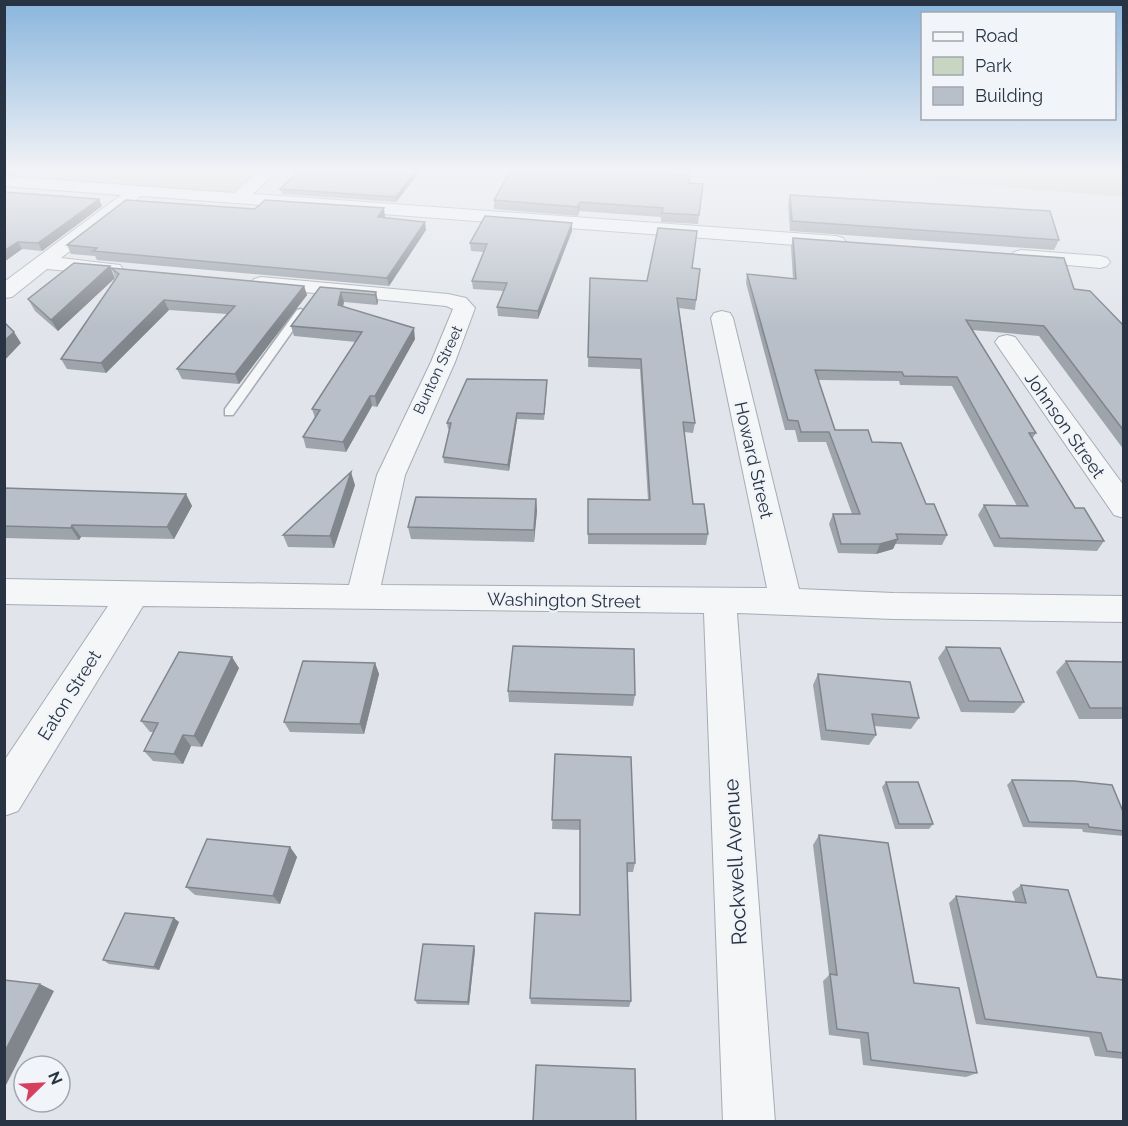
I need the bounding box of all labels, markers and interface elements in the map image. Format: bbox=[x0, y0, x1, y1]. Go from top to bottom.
legend bbox=[921, 12, 1116, 120]
text: Road bbox=[975, 25, 1018, 46]
text: Park bbox=[975, 55, 1012, 76]
text: Building bbox=[975, 85, 1043, 106]
street label: Bunton Street bbox=[410, 323, 466, 417]
street label: Johnson Street bbox=[1021, 368, 1109, 482]
street label: Howard Street bbox=[730, 399, 778, 521]
street label: Washington Street bbox=[487, 588, 641, 612]
street label: Eaton Street bbox=[33, 646, 105, 744]
street label: Rockwell Avenue bbox=[718, 778, 752, 946]
north arrow bbox=[12, 1054, 72, 1114]
text: N bbox=[44, 1069, 66, 1088]

